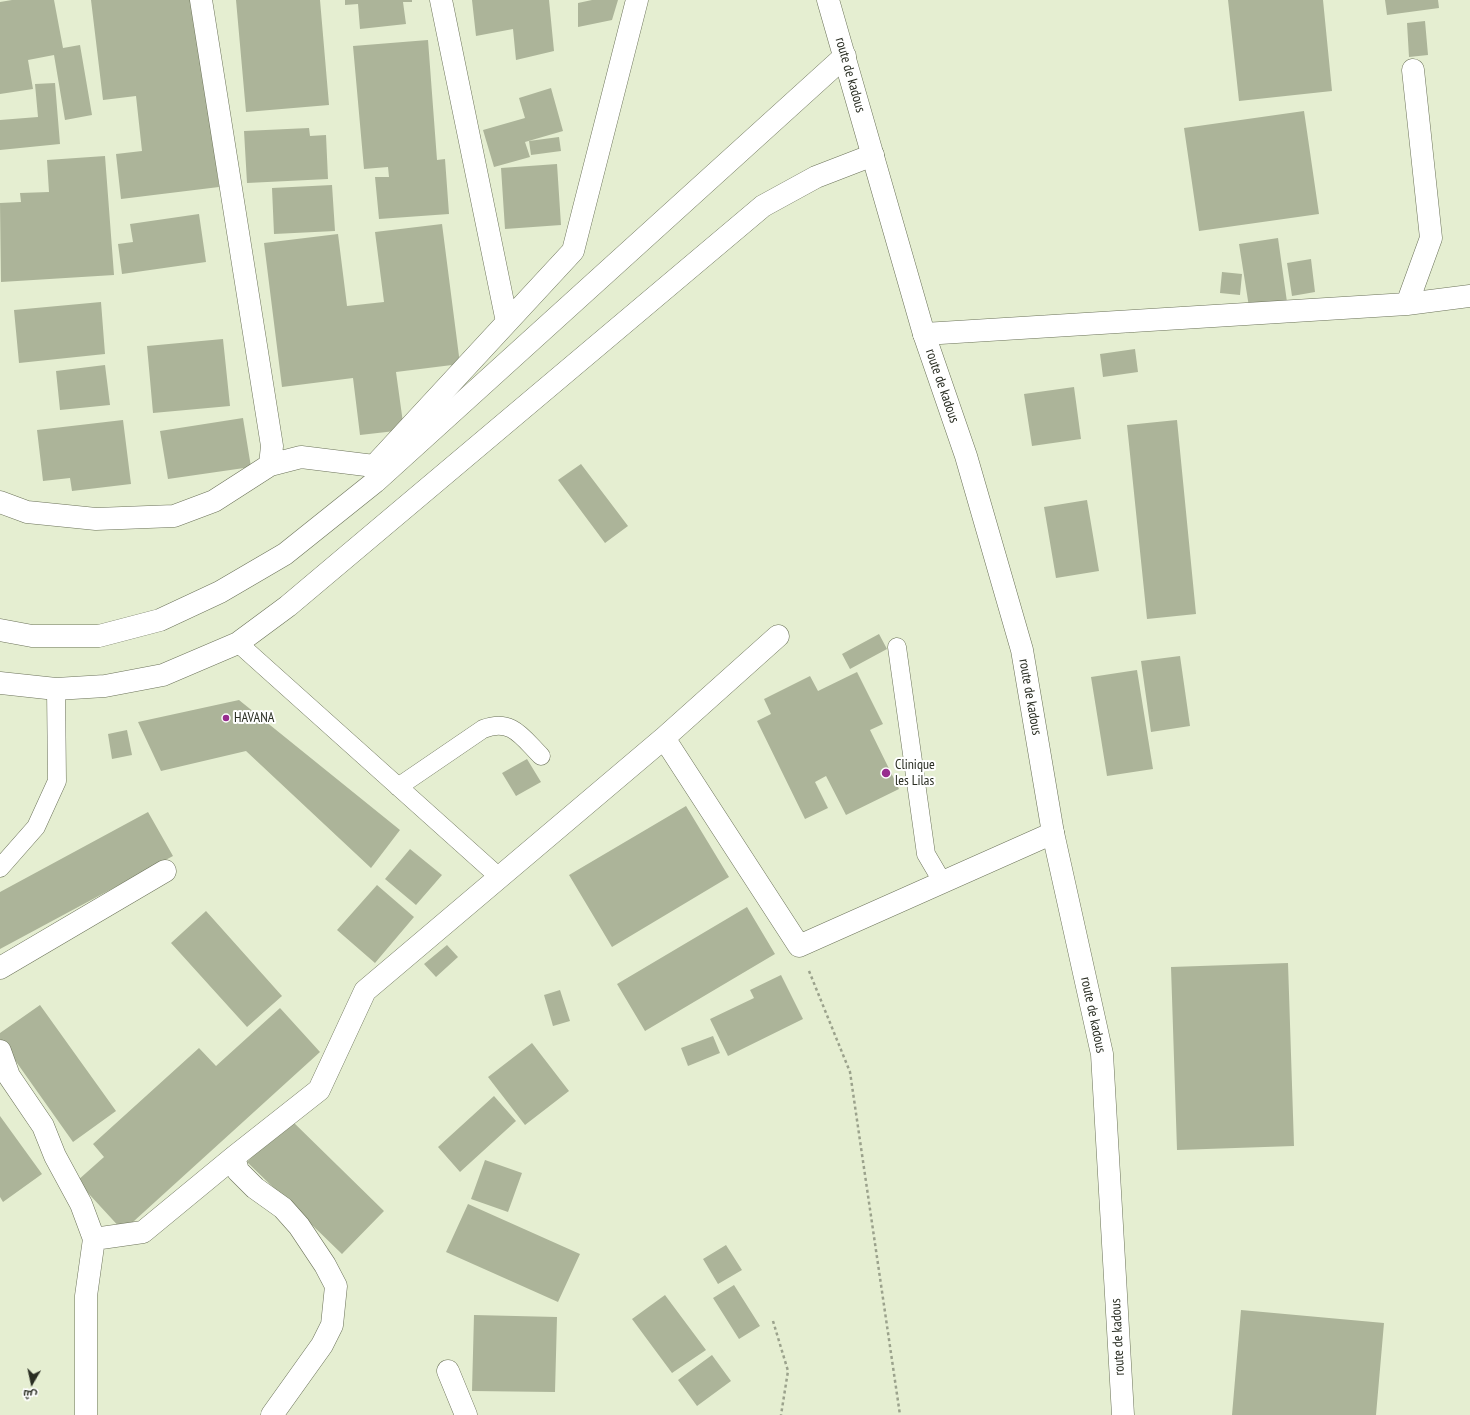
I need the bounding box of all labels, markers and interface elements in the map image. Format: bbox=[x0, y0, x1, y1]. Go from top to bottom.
street label: route de kadous bbox=[831, 36, 869, 114]
street label: route de kadous bbox=[921, 347, 963, 425]
street label: route de kadous bbox=[1015, 658, 1045, 736]
place label: HAVANA bbox=[234, 710, 274, 726]
marker: HAVANA bbox=[221, 713, 231, 723]
place label: Clinique les Lilas bbox=[895, 757, 935, 790]
marker: Clinique les Lilas bbox=[880, 767, 892, 779]
street label: route de kadous bbox=[1077, 975, 1109, 1055]
street label: route de kadous bbox=[1108, 1298, 1128, 1376]
north arrow bbox=[12, 1363, 52, 1403]
text: ش bbox=[22, 1387, 38, 1403]

